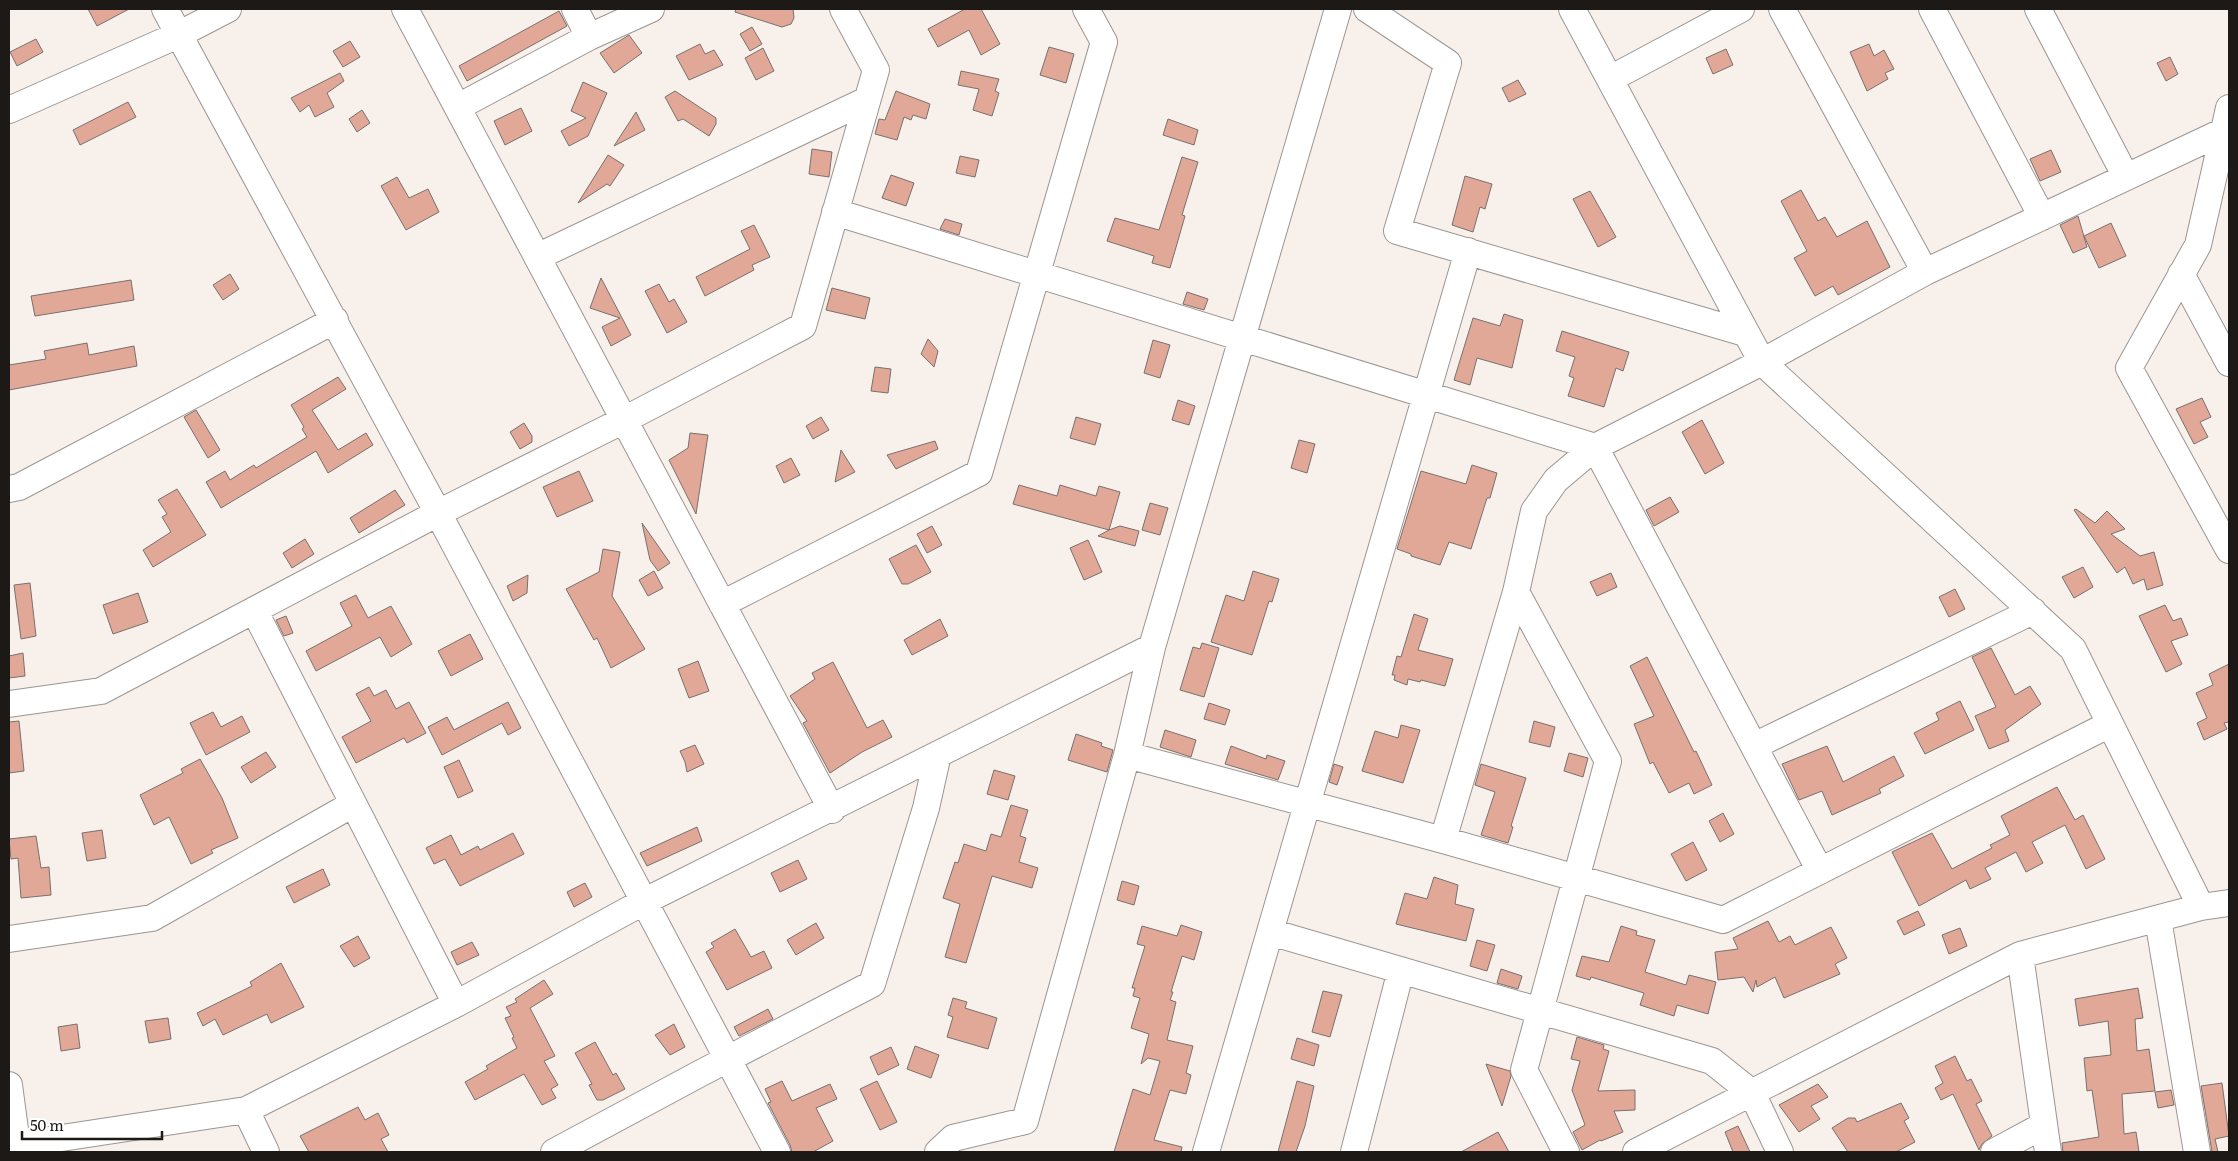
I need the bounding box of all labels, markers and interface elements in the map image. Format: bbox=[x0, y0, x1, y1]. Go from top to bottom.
scale bar bbox=[22, 1108, 162, 1140]
text: 50 m bbox=[30, 1113, 64, 1136]

